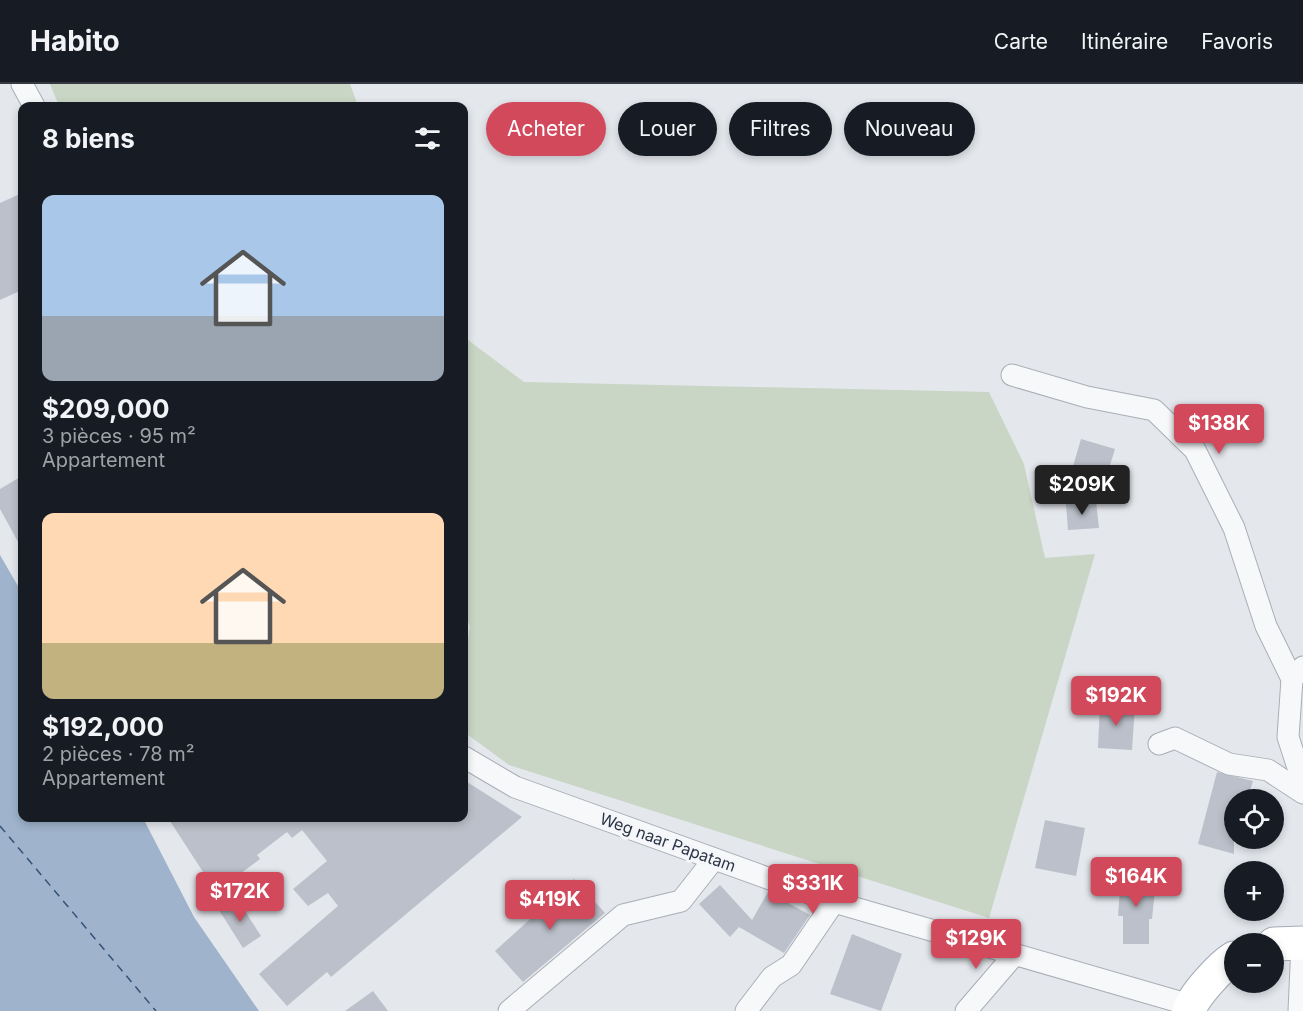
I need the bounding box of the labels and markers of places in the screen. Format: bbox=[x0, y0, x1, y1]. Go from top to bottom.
pin: $138K bbox=[1177, 404, 1261, 455]
pin: $209K bbox=[1040, 465, 1124, 516]
pin: $192K bbox=[1074, 676, 1158, 727]
pin: $164K bbox=[1094, 857, 1178, 908]
pin: $331K bbox=[771, 864, 855, 915]
pin: $172K bbox=[198, 872, 282, 923]
pin: $419K bbox=[508, 880, 592, 931]
pin: $129K bbox=[934, 919, 1018, 970]

